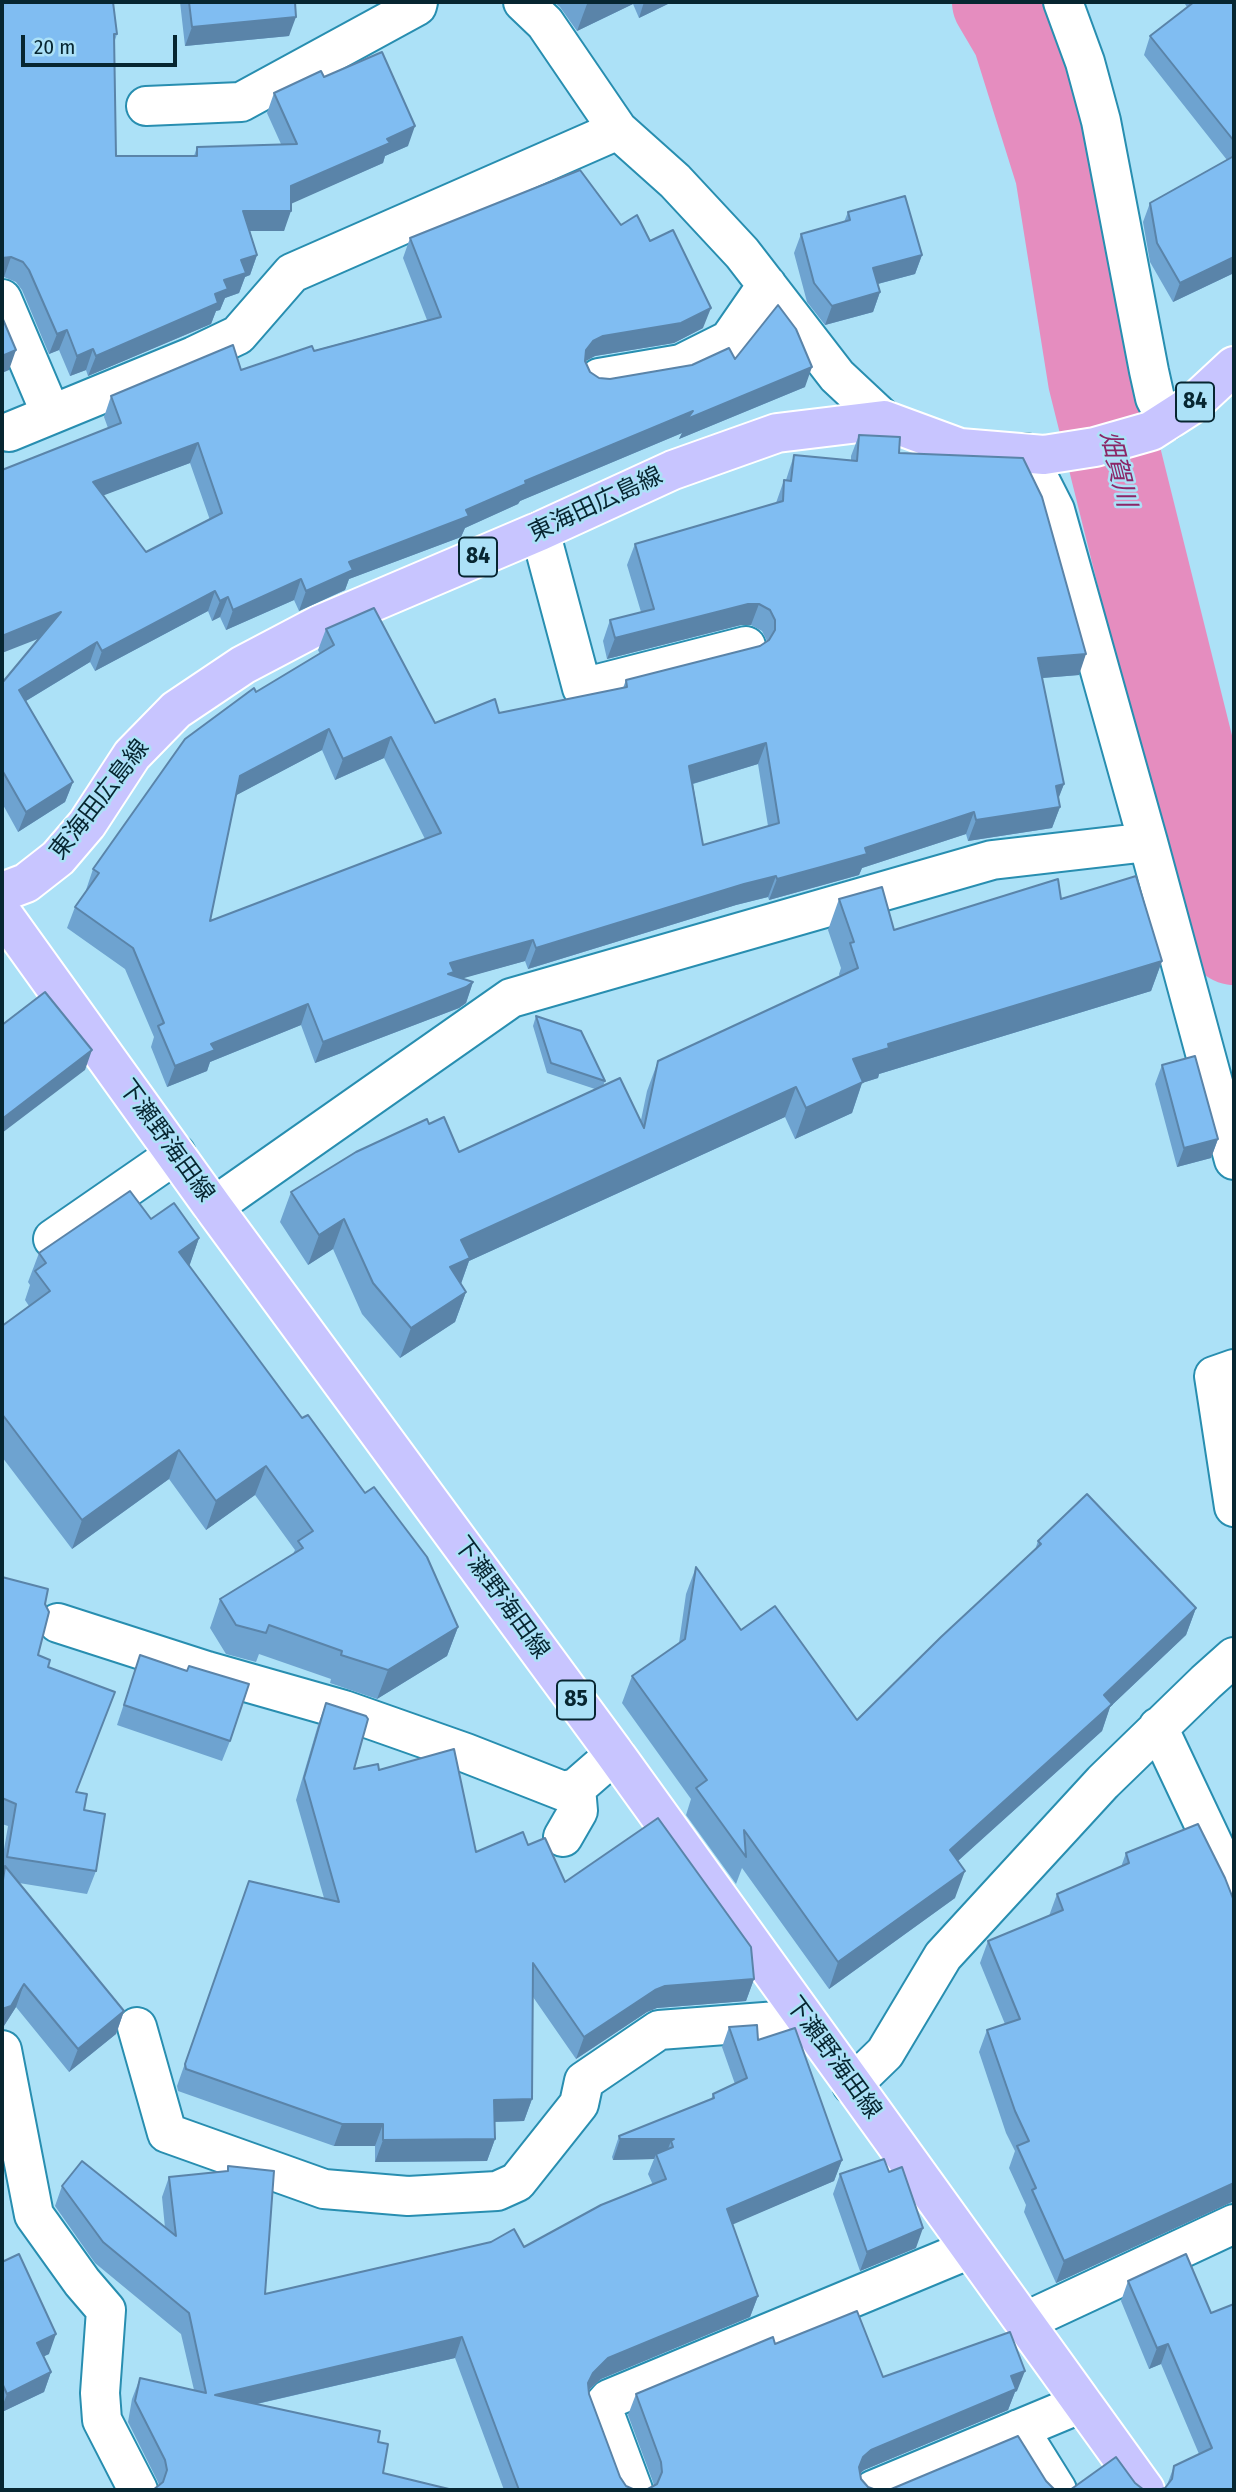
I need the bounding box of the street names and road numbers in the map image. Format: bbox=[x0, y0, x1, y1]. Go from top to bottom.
road number: 84 bbox=[1176, 382, 1214, 422]
street label: 東海田広島線 bbox=[525, 462, 667, 548]
road number: 84 bbox=[459, 538, 497, 576]
street label: 東海田広島線 bbox=[44, 734, 156, 866]
street label: 下瀬野海田線 bbox=[112, 1074, 220, 1208]
street label: 下瀬野海田線 bbox=[447, 1531, 555, 1665]
road number: 85 bbox=[557, 1680, 595, 1720]
street label: 下瀬野海田線 bbox=[779, 1991, 887, 2125]

